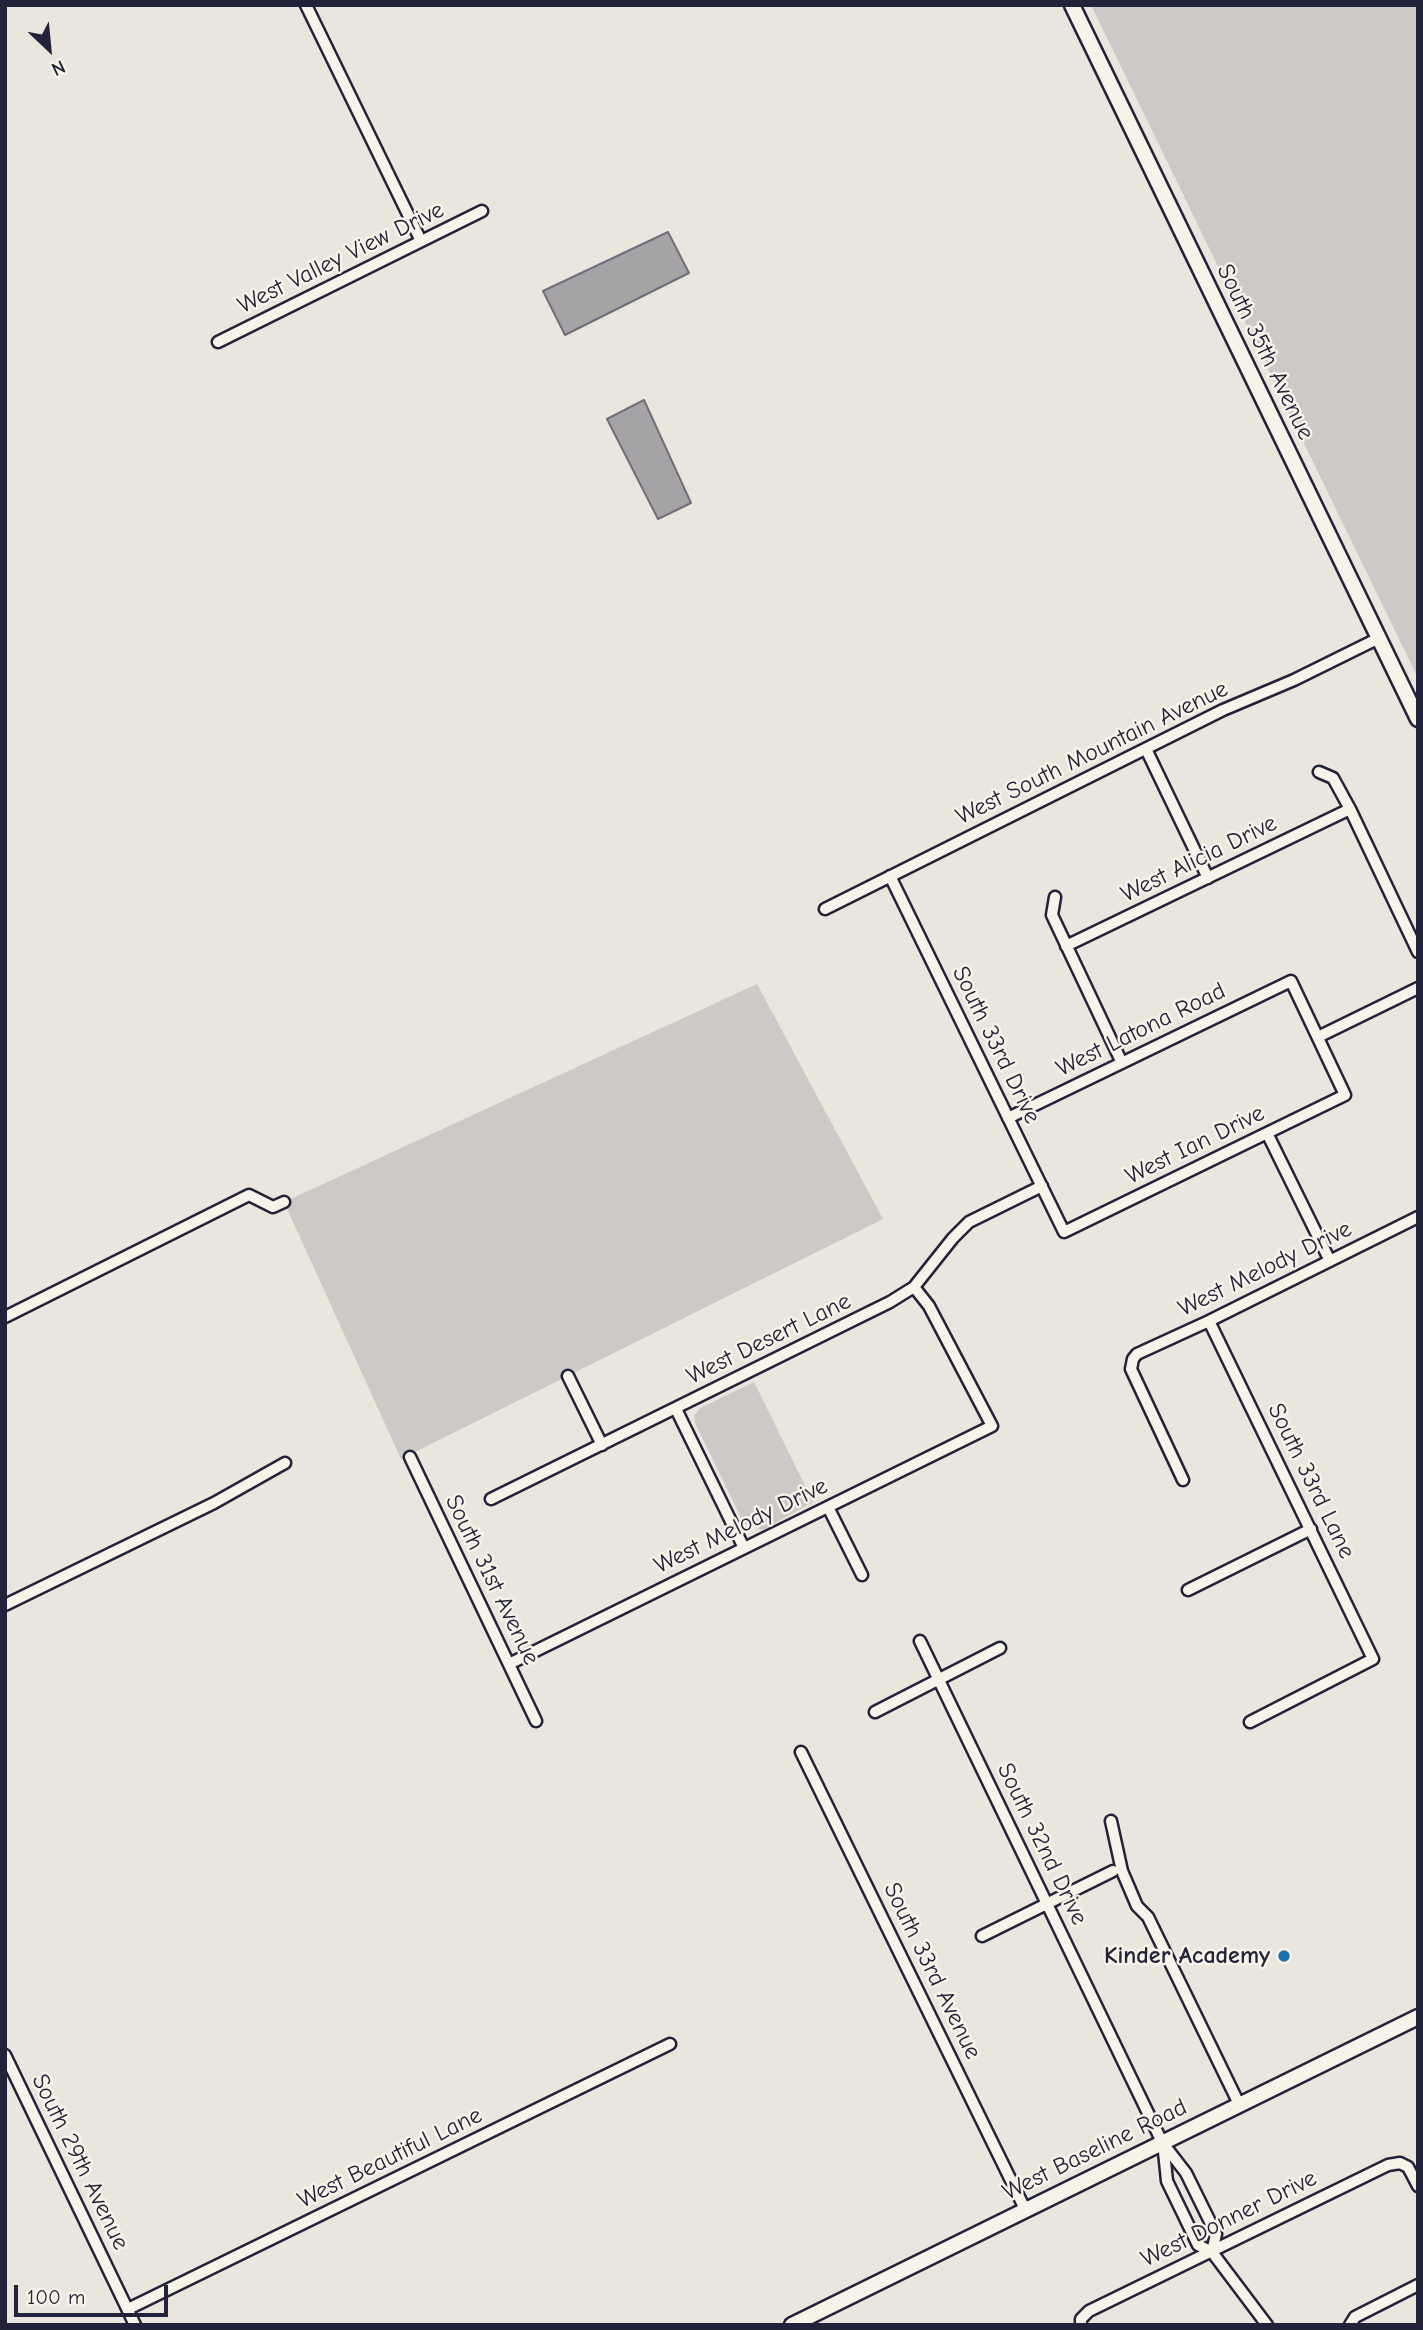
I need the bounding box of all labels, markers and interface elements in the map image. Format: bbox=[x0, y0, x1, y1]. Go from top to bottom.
north arrow bbox=[14, 14, 84, 84]
text: N bbox=[48, 55, 69, 80]
street label: West Valley View Drive bbox=[233, 196, 449, 320]
street label: South 35th Avenue bbox=[1210, 259, 1320, 445]
street label: West South Mountain Avenue bbox=[951, 675, 1233, 831]
street label: West Alicia Drive bbox=[1116, 809, 1282, 909]
street label: South 33rd Drive bbox=[945, 962, 1047, 1128]
street label: West Latona Road bbox=[1052, 977, 1230, 1083]
street label: West Ian Drive bbox=[1121, 1099, 1269, 1191]
street label: West Melody Drive bbox=[1174, 1215, 1356, 1323]
street label: West Desert Lane bbox=[682, 1287, 856, 1391]
street label: South 33rd Lane bbox=[1261, 1399, 1361, 1563]
street label: West Melody Drive bbox=[650, 1472, 832, 1580]
street label: South 31st Avenue bbox=[438, 1490, 546, 1670]
street label: South 32nd Drive bbox=[990, 1758, 1094, 1930]
street label: South 33rd Avenue bbox=[877, 1878, 987, 2064]
place label: Kinder Academy bbox=[1104, 1942, 1270, 1970]
marker: Kinder Academy bbox=[1276, 1948, 1292, 1964]
street label: South 29th Avenue bbox=[25, 2069, 135, 2255]
street label: West Baseline Road bbox=[998, 2093, 1192, 2207]
street label: West Beautiful Lane bbox=[293, 2101, 487, 2215]
street label: West Donner Drive bbox=[1137, 2164, 1321, 2274]
scale bar bbox=[18, 2270, 172, 2314]
text: 100 m bbox=[27, 2285, 85, 2309]

